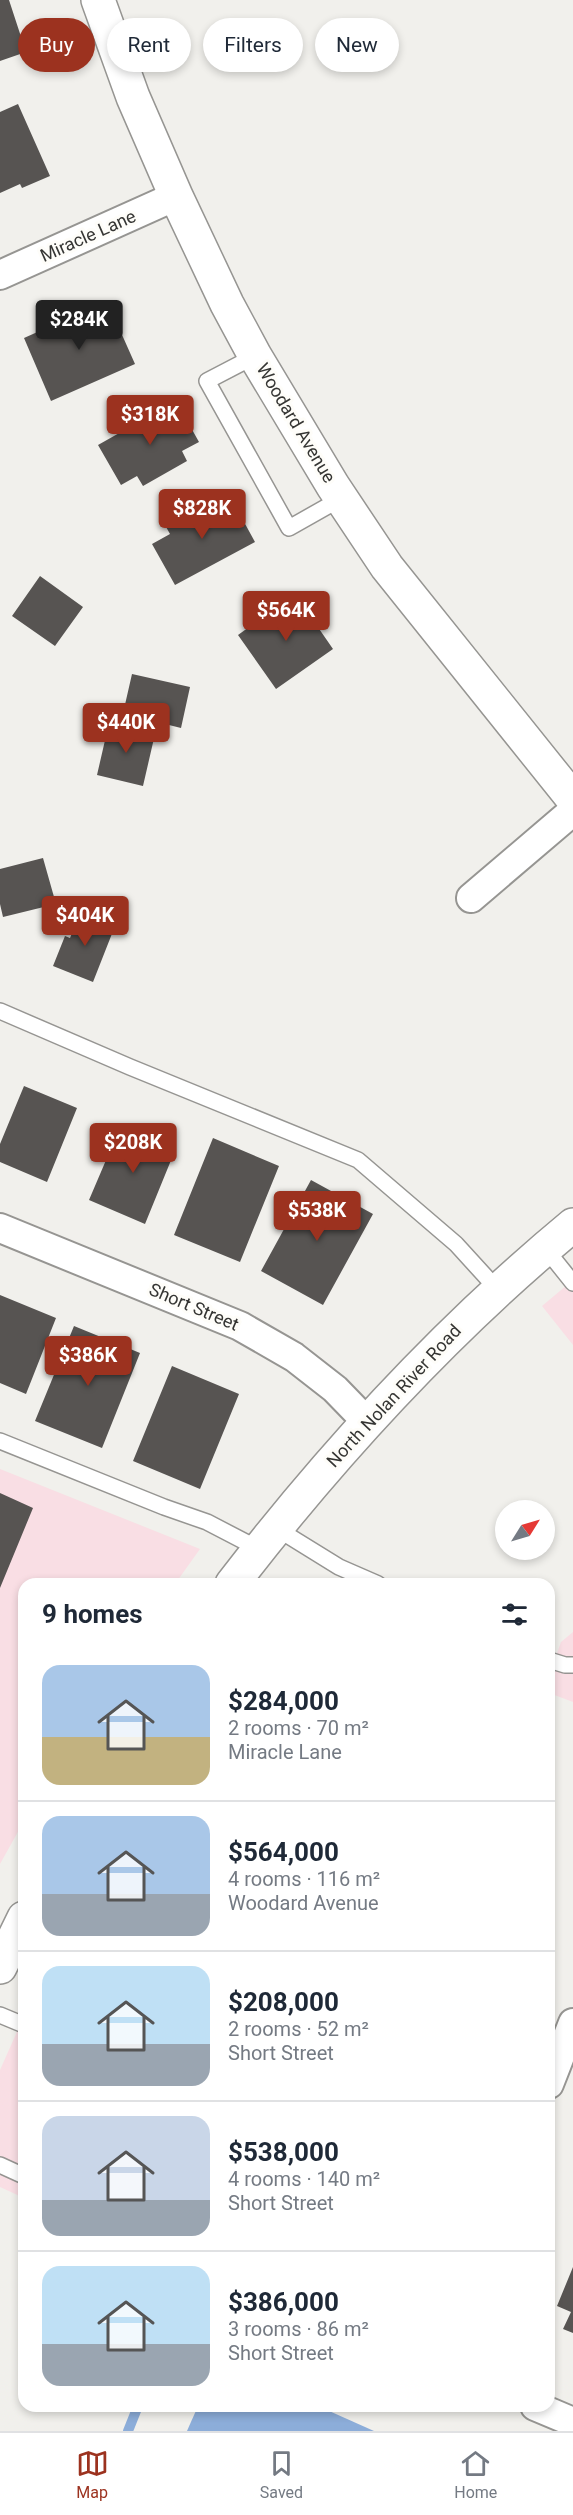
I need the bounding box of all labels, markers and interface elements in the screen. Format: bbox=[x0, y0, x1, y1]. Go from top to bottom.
chip: Buy bbox=[18, 18, 95, 72]
chip: Rent bbox=[107, 18, 191, 72]
chip: Filters bbox=[203, 18, 303, 72]
chip: New bbox=[315, 18, 399, 72]
street label: Miracle Lane bbox=[37, 205, 139, 266]
pin: $284K bbox=[37, 300, 121, 351]
text: $284K bbox=[50, 307, 108, 331]
street label: Woodard Avenue bbox=[253, 359, 340, 486]
pin: $318K bbox=[108, 395, 192, 446]
text: $318K bbox=[121, 402, 179, 426]
pin: $828K bbox=[160, 489, 244, 540]
text: $828K bbox=[173, 496, 231, 520]
pin: $564K bbox=[244, 591, 328, 642]
text: $564K bbox=[257, 598, 315, 622]
pin: $440K bbox=[84, 703, 168, 754]
text: $440K bbox=[97, 710, 155, 734]
pin: $404K bbox=[43, 896, 127, 947]
text: $404K bbox=[56, 903, 114, 927]
pin: $208K bbox=[91, 1123, 175, 1174]
text: $208K bbox=[104, 1130, 162, 1154]
pin: $538K bbox=[275, 1191, 359, 1242]
text: $538K bbox=[288, 1198, 346, 1222]
street label: Short Street bbox=[146, 1278, 242, 1335]
street label: North Nolan River Road bbox=[322, 1320, 465, 1471]
pin: $386K bbox=[46, 1336, 130, 1387]
text: $386K bbox=[59, 1343, 117, 1367]
north arrow bbox=[495, 1500, 555, 1560]
map controls bbox=[495, 1500, 555, 1560]
icon: filters bbox=[498, 1598, 531, 1631]
text: 9 homes bbox=[42, 1599, 143, 1629]
text: $284,000 bbox=[228, 1686, 339, 1716]
icon: home bbox=[90, 1689, 162, 1761]
text: 2 rooms · 70 m² bbox=[228, 1716, 369, 1740]
text: Miracle Lane bbox=[228, 1740, 342, 1764]
text: $564,000 bbox=[228, 1837, 339, 1867]
icon: home bbox=[90, 1840, 162, 1912]
text: 4 rooms · 116 m² bbox=[228, 1867, 380, 1891]
text: Woodard Avenue bbox=[228, 1891, 379, 1915]
text: $208,000 bbox=[228, 1987, 339, 2017]
icon: home bbox=[90, 1990, 162, 2062]
text: 2 rooms · 52 m² bbox=[228, 2017, 369, 2041]
text: Short Street bbox=[228, 2041, 334, 2065]
text: $538,000 bbox=[228, 2137, 339, 2167]
icon: home bbox=[90, 2140, 162, 2212]
text: 4 rooms · 140 m² bbox=[228, 2167, 380, 2191]
text: Short Street bbox=[228, 2191, 334, 2215]
text: $386,000 bbox=[228, 2287, 339, 2317]
icon: home bbox=[90, 2290, 162, 2362]
text: 3 rooms · 86 m² bbox=[228, 2317, 369, 2341]
text: Short Street bbox=[228, 2341, 334, 2365]
tab: Map bbox=[76, 2447, 109, 2502]
tab: Saved bbox=[260, 2447, 303, 2502]
tab: Home bbox=[454, 2447, 497, 2502]

